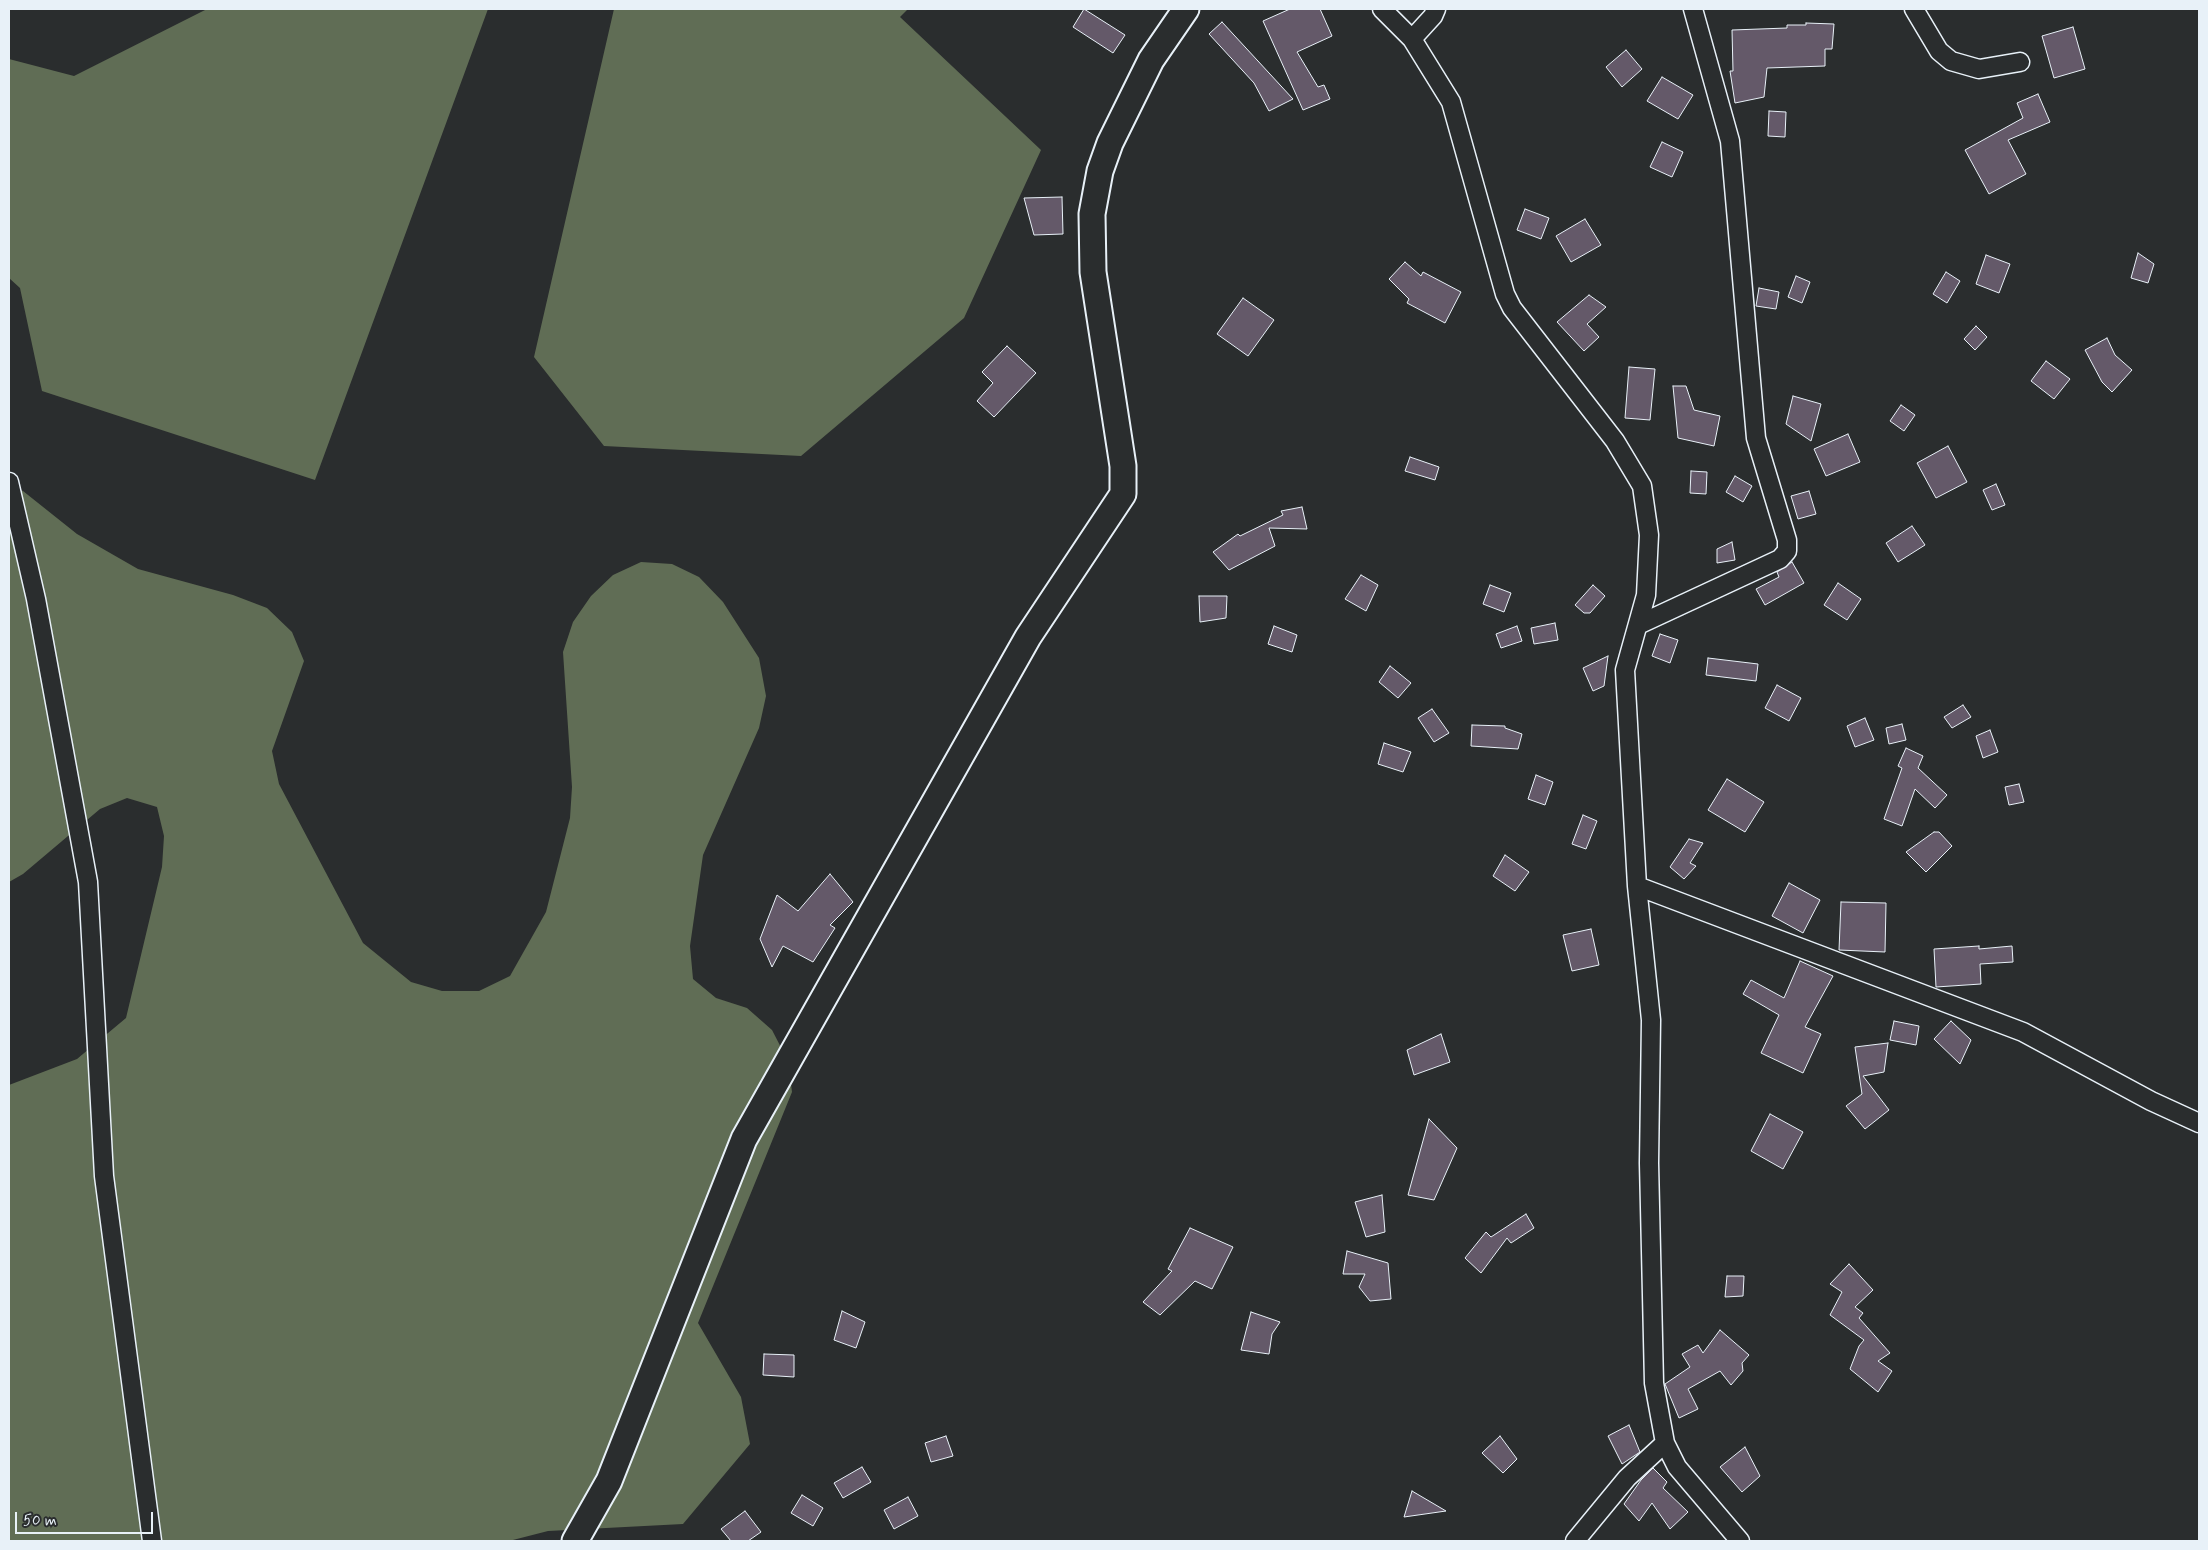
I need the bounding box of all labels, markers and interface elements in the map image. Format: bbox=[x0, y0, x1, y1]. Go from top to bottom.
scale bar bbox=[18, 1502, 155, 1534]
text: 50 m bbox=[23, 1511, 57, 1531]

